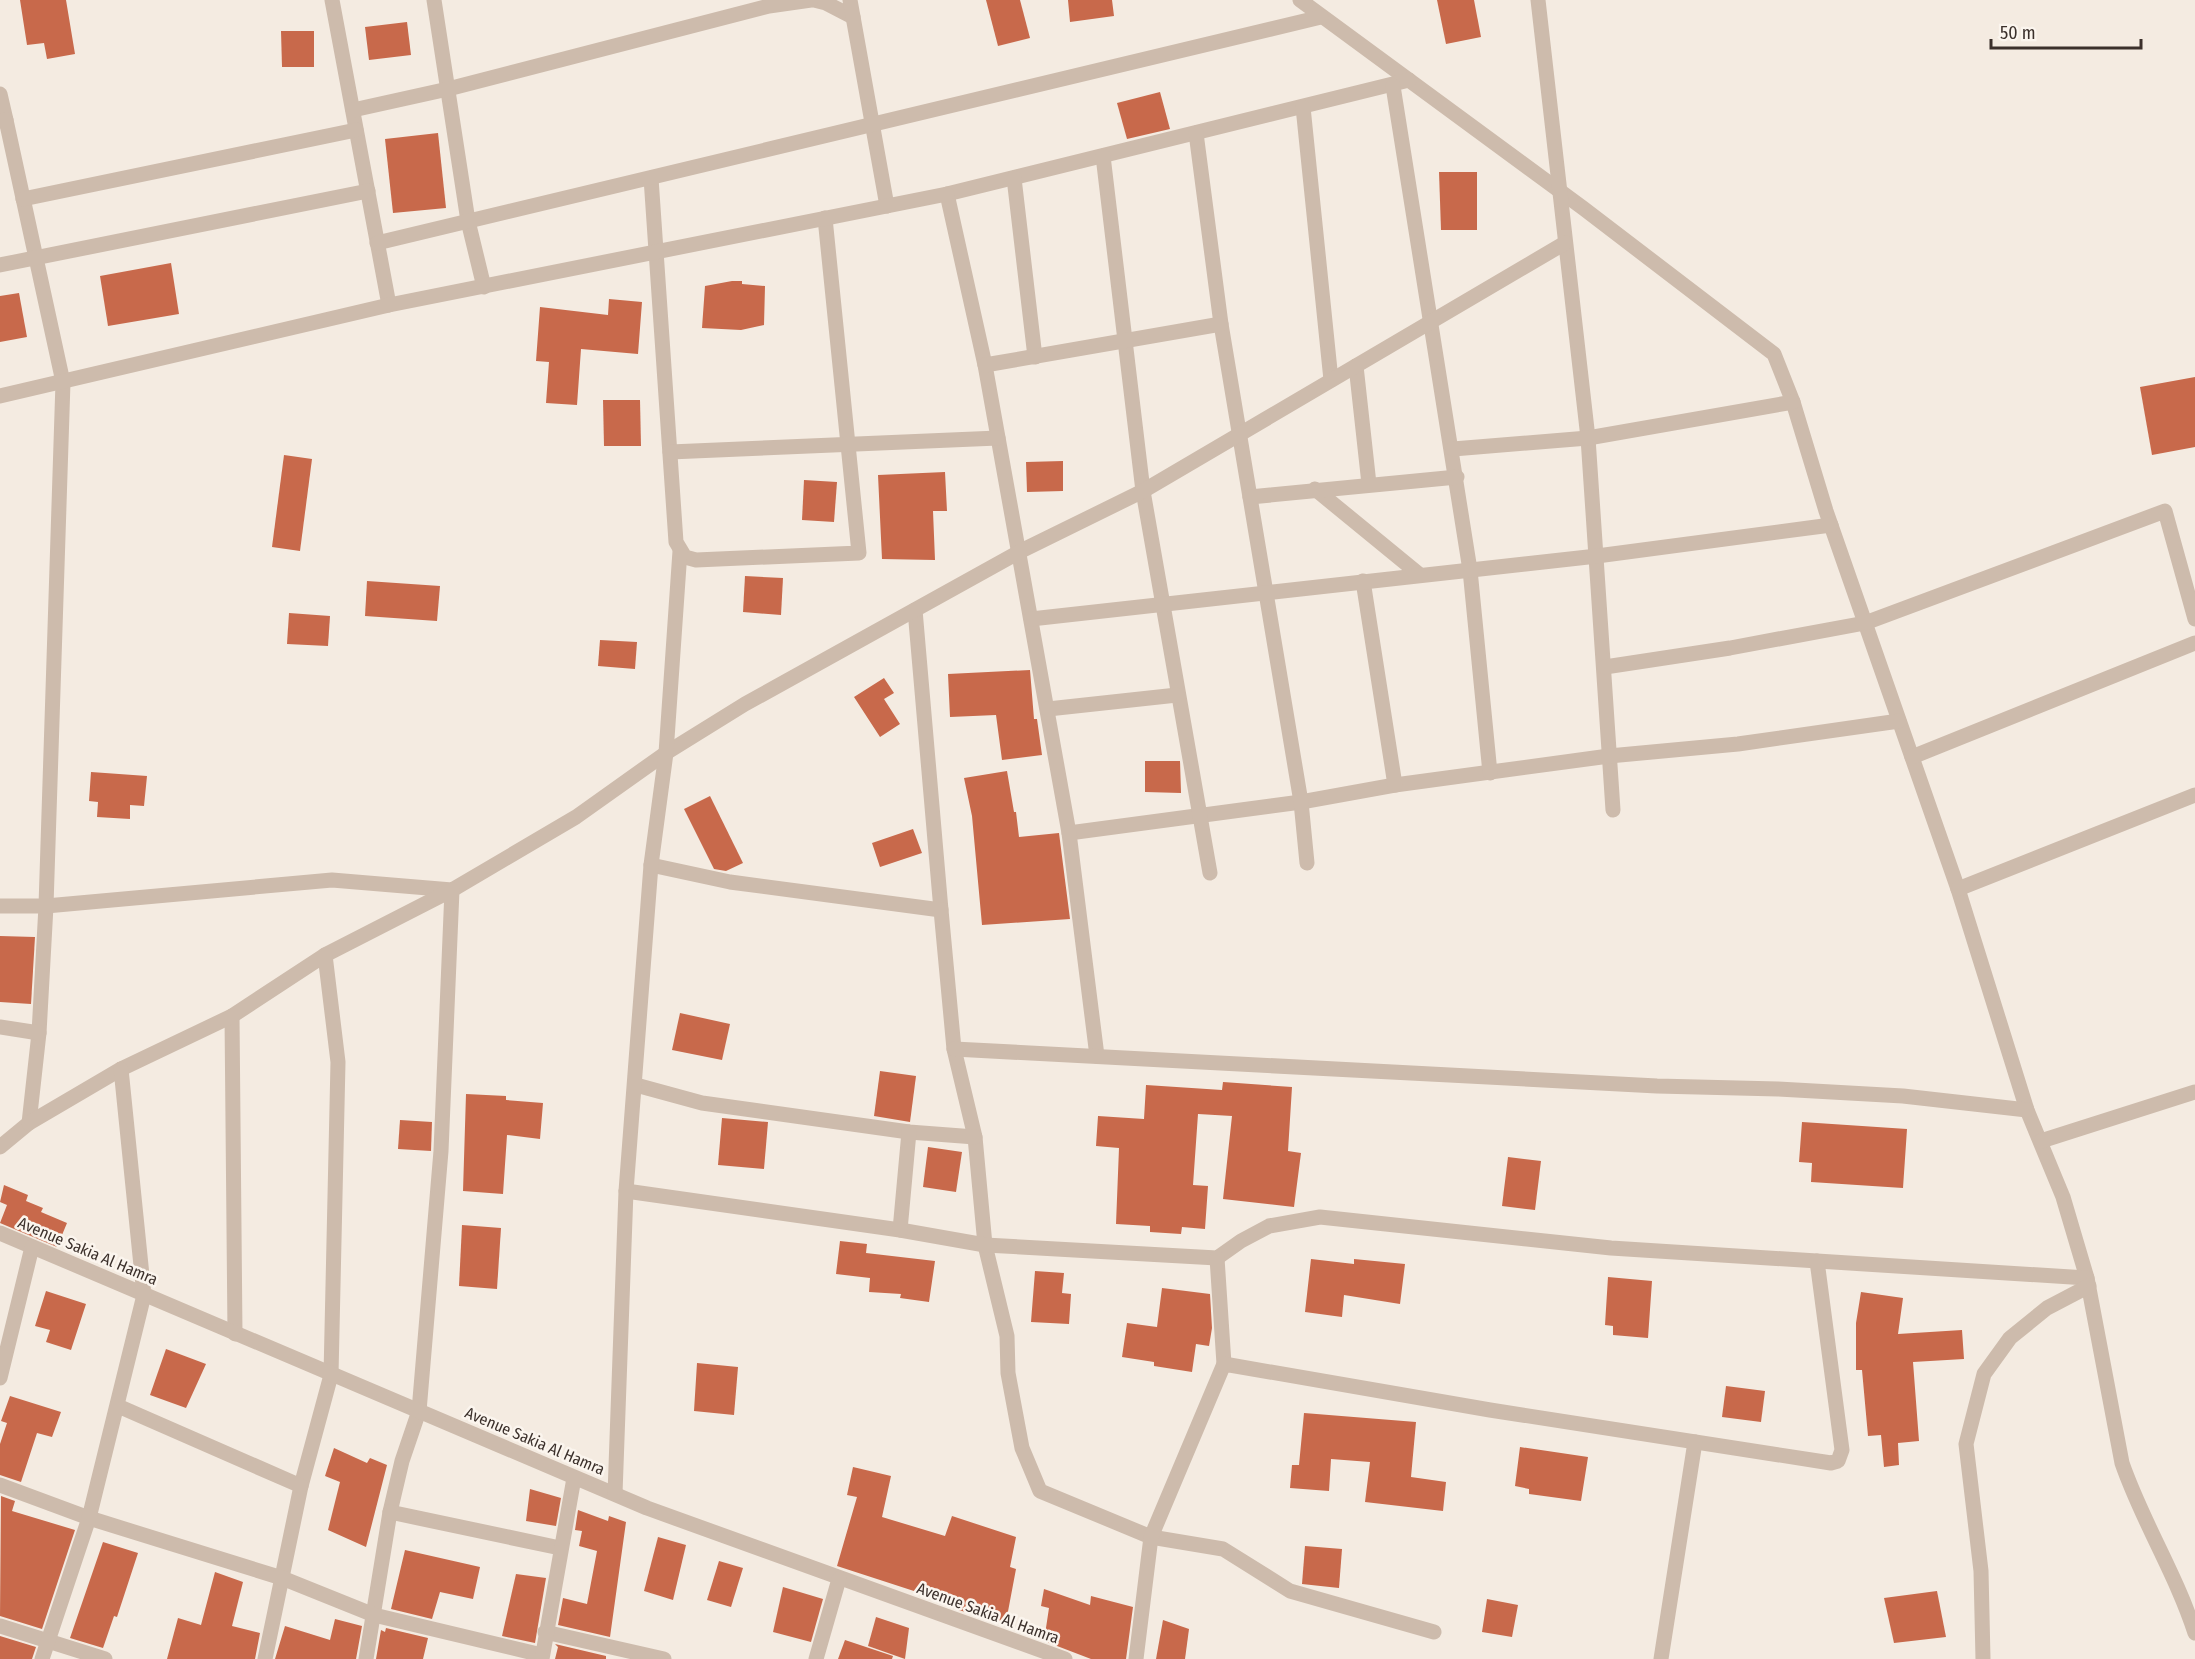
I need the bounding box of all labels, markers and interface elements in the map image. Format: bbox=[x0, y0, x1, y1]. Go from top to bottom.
scale bar bbox=[1991, 12, 2141, 50]
text: 50 m bbox=[2000, 22, 2036, 44]
street label: Avenue Sakia Al Hamra bbox=[15, 1213, 161, 1289]
street label: Avenue Sakia Al Hamra bbox=[462, 1403, 608, 1479]
street label: Avenue Sakia Al Hamra bbox=[914, 1578, 1062, 1648]

